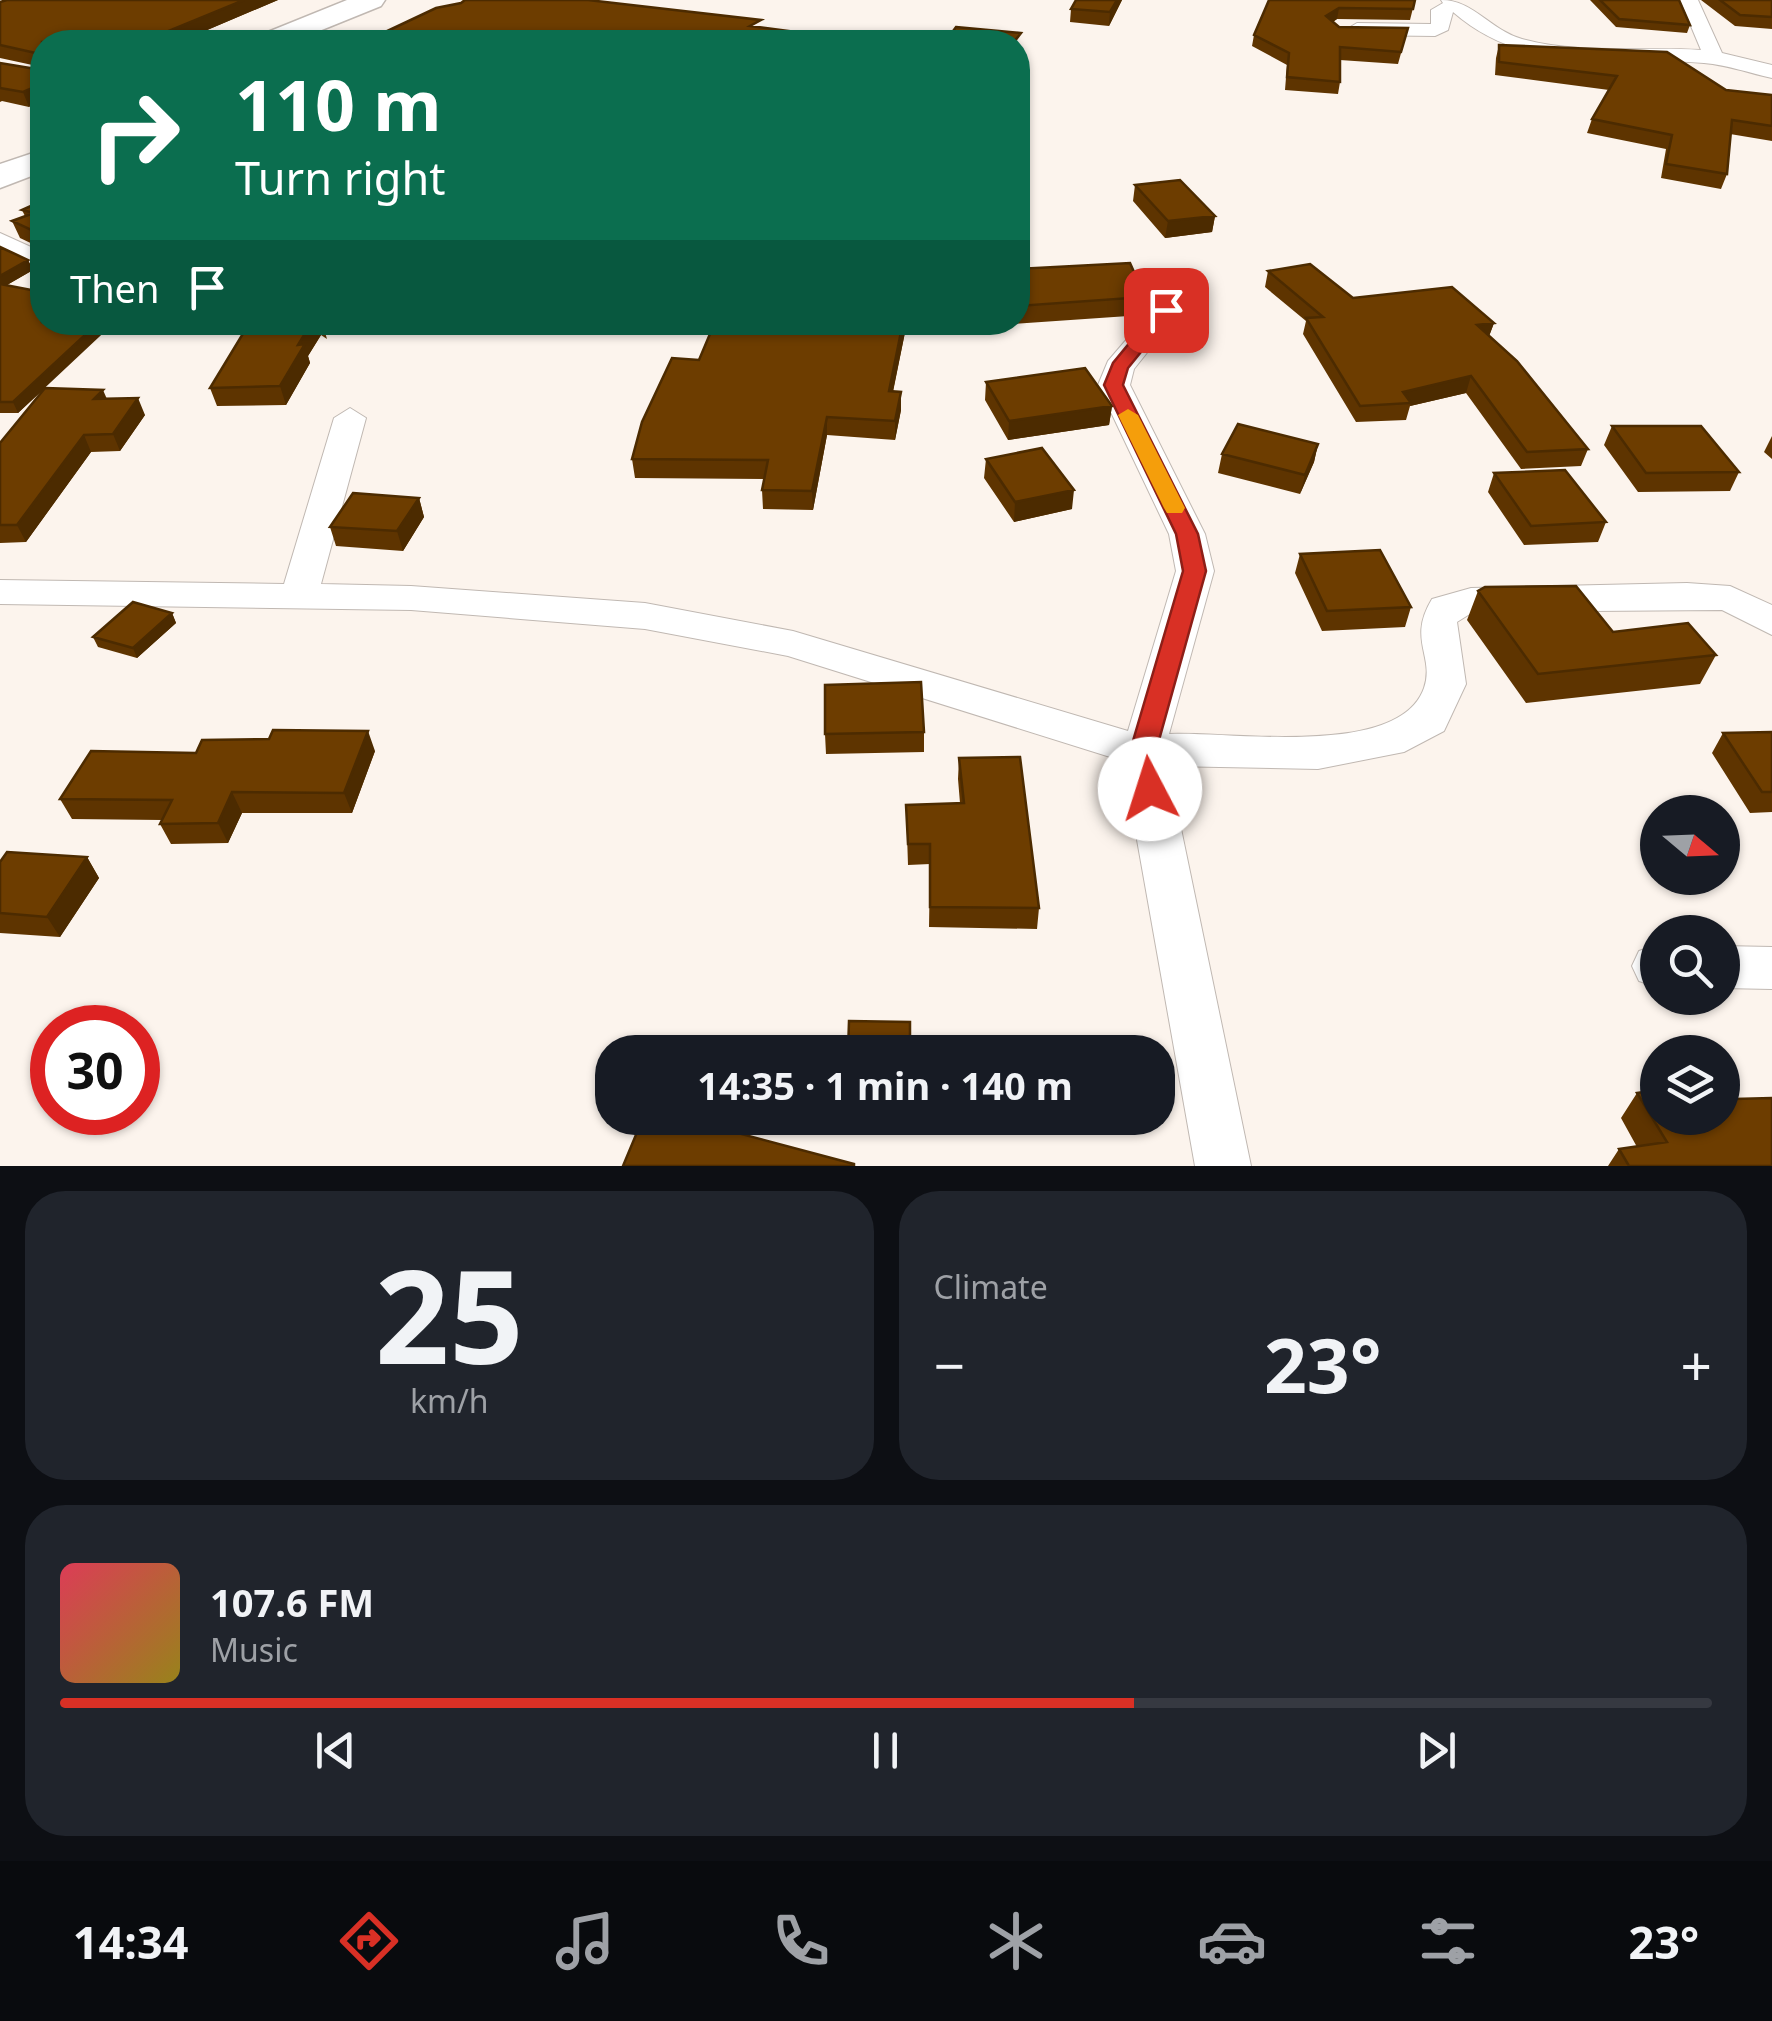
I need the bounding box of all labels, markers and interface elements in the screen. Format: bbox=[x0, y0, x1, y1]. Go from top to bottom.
text: 110 m bbox=[235, 56, 442, 152]
icon: right bbox=[70, 70, 200, 200]
text: Turn right bbox=[235, 147, 446, 208]
icon: arrive bbox=[180, 260, 235, 315]
text: Then bbox=[70, 262, 160, 314]
pin bbox=[1124, 268, 1209, 353]
icon: arrive bbox=[1139, 283, 1194, 338]
position arrow bbox=[1098, 737, 1202, 841]
north arrow bbox=[1640, 795, 1740, 895]
map controls bbox=[1640, 795, 1740, 1135]
button: search bbox=[1640, 915, 1740, 1015]
speed limit sign: 30 bbox=[30, 1005, 160, 1135]
button: layers bbox=[1640, 1035, 1740, 1135]
text: 14:35 · 1 min · 140 m bbox=[697, 1059, 1073, 1111]
text: 25 bbox=[375, 1225, 524, 1402]
text: Climate bbox=[934, 1265, 1048, 1308]
text: 23° bbox=[1264, 1313, 1382, 1415]
text: − bbox=[934, 1327, 965, 1402]
text: + bbox=[1681, 1327, 1712, 1402]
text: km/h bbox=[410, 1379, 489, 1422]
text: 107.6 FM bbox=[210, 1576, 374, 1628]
text: Music bbox=[210, 1628, 298, 1671]
icon: previous bbox=[308, 1723, 363, 1778]
icon: pause bbox=[858, 1723, 913, 1778]
icon: next bbox=[1409, 1723, 1464, 1778]
icon: directions bbox=[334, 1906, 404, 1976]
icon: music bbox=[550, 1906, 620, 1976]
icon: phone bbox=[766, 1906, 836, 1976]
icon: climate bbox=[981, 1906, 1051, 1976]
icon: car bbox=[1197, 1906, 1267, 1976]
icon: filters bbox=[1413, 1906, 1483, 1976]
text: 14:34 bbox=[73, 1911, 188, 1972]
text: 23° bbox=[1629, 1911, 1699, 1972]

